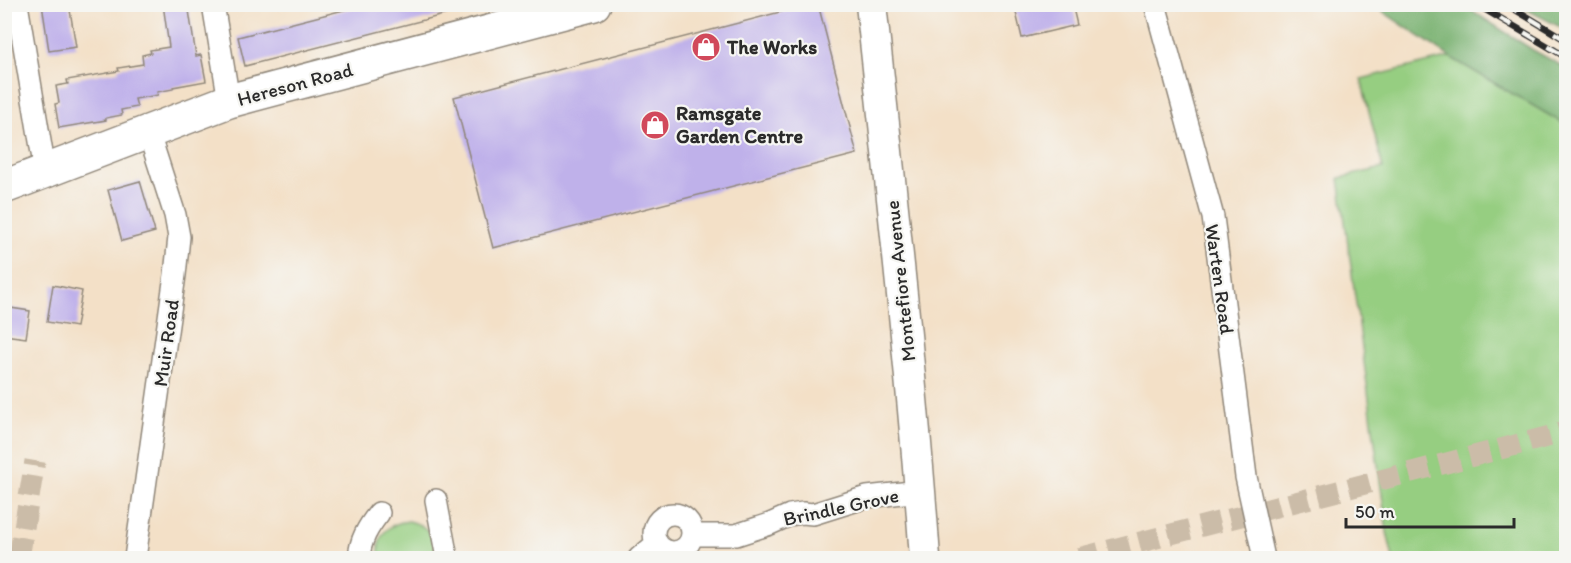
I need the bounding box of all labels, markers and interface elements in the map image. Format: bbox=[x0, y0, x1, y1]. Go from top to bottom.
shop icon: The Works bbox=[690, 31, 722, 63]
place label: The Works bbox=[726, 35, 817, 59]
street label: Hereson Road bbox=[235, 57, 355, 111]
place label: Ramsgate Garden Centre bbox=[676, 101, 803, 148]
shop icon: Ramsgate Garden Centre bbox=[639, 109, 671, 141]
street label: Montefiore Avenue bbox=[880, 199, 920, 363]
street label: Warten Road bbox=[1200, 222, 1240, 336]
street label: Muir Road bbox=[148, 297, 184, 388]
street label: Brindle Grove bbox=[781, 483, 901, 531]
scale bar bbox=[1346, 491, 1514, 529]
text: 50 m bbox=[1355, 501, 1395, 523]

